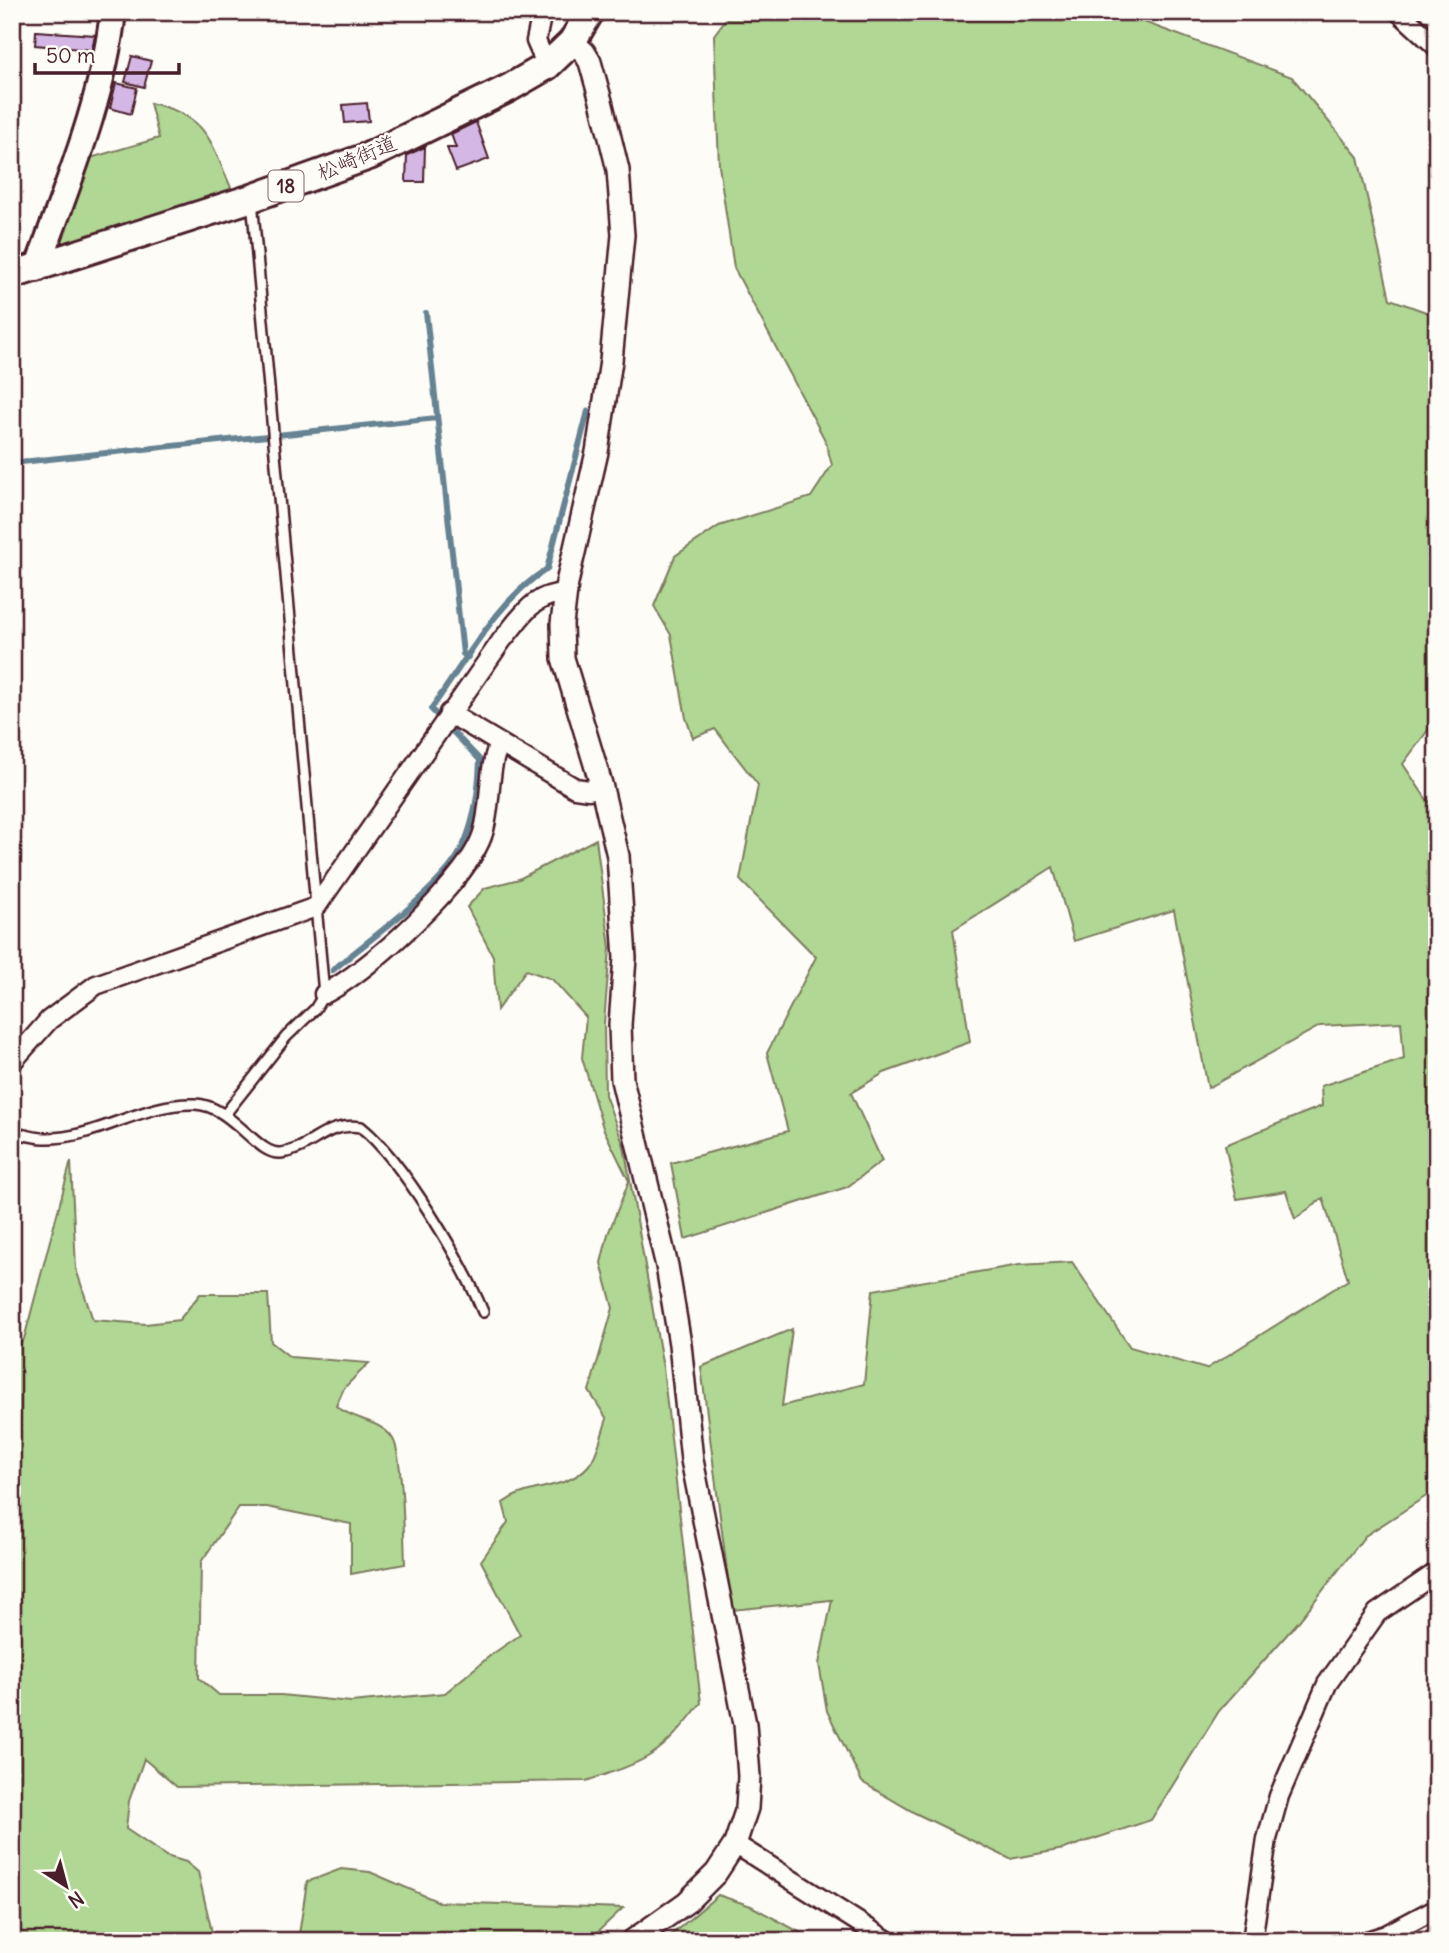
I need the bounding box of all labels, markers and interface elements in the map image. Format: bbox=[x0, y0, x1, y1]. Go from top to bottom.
scale bar bbox=[35, 32, 178, 76]
text: 50 m bbox=[46, 42, 95, 69]
street label: 松崎街道 bbox=[313, 129, 401, 186]
road number: 18 bbox=[268, 170, 304, 202]
north arrow bbox=[32, 1852, 102, 1922]
text: N bbox=[64, 1886, 88, 1913]

